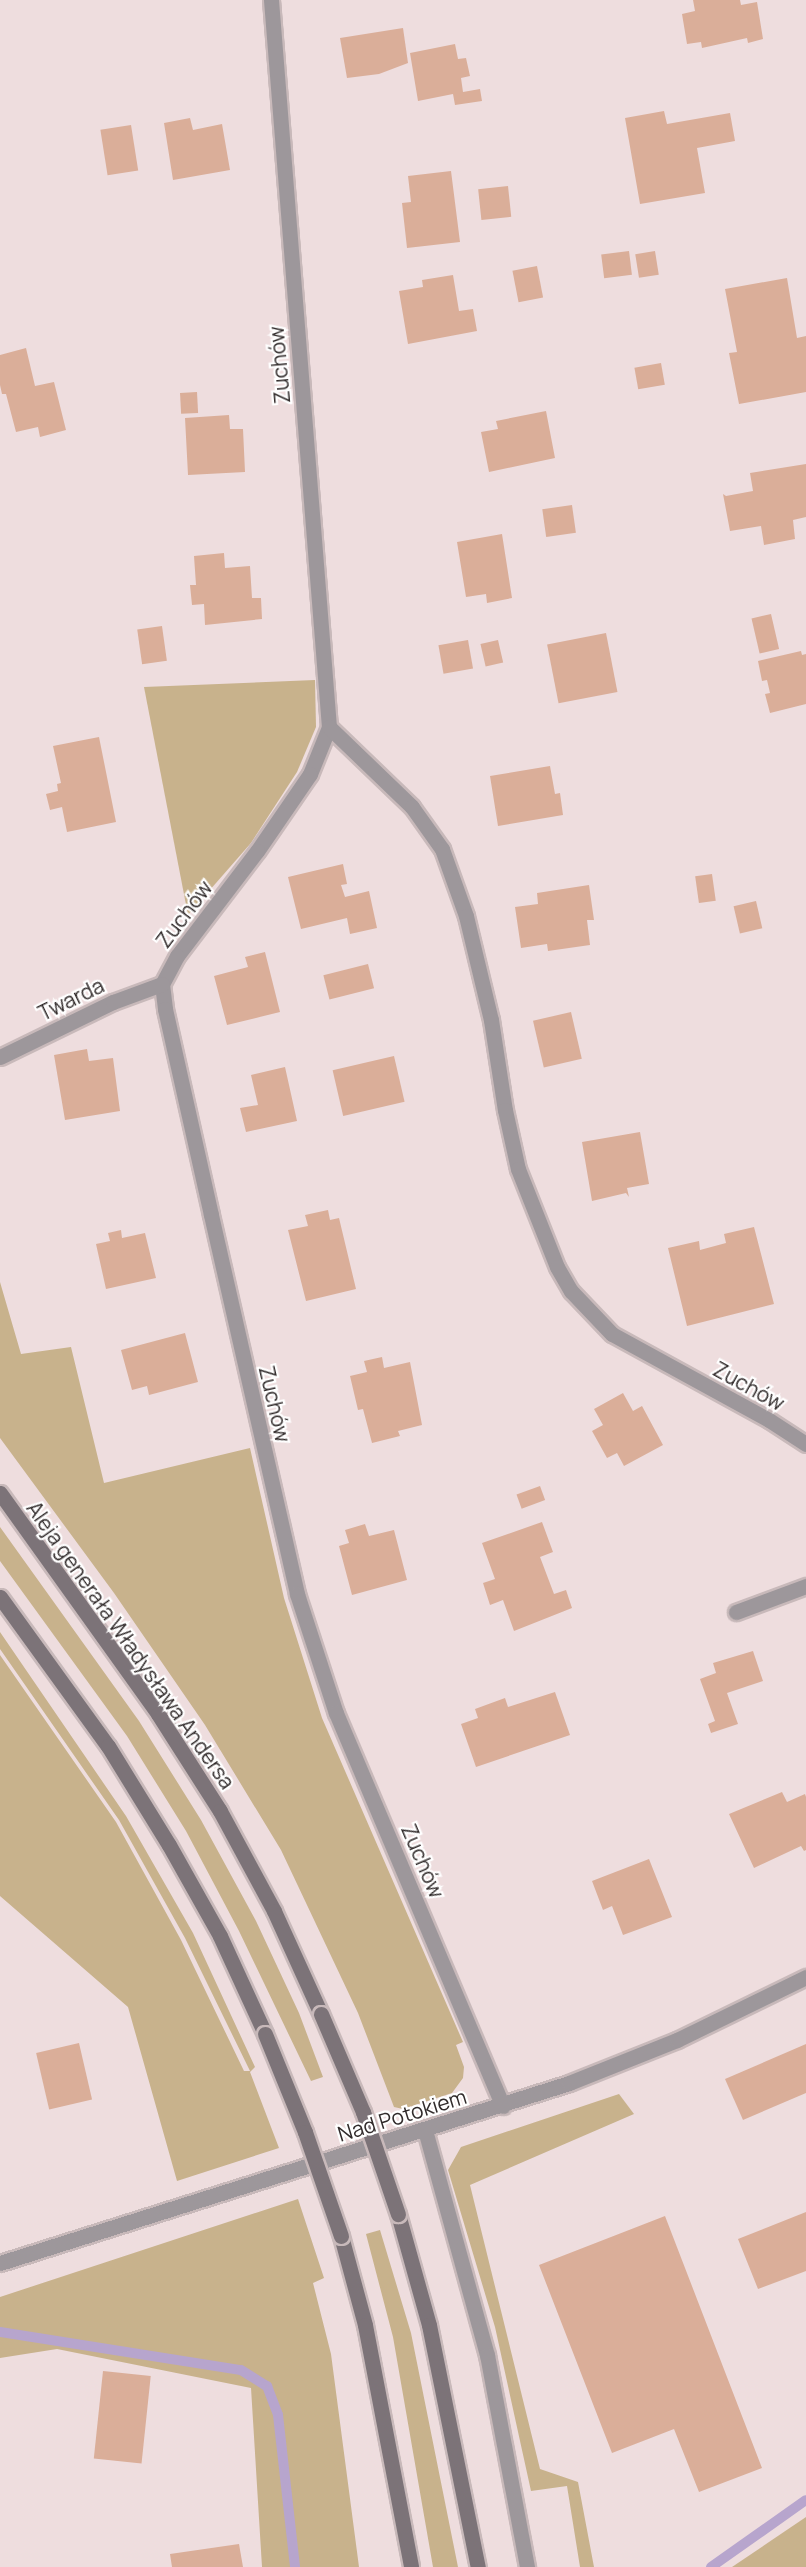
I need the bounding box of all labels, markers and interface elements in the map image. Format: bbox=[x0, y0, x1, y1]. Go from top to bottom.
street label: Zuchów bbox=[263, 325, 295, 405]
street label: Zuchów bbox=[151, 875, 217, 953]
street label: Twarda bbox=[34, 972, 108, 1026]
street label: Zuchów bbox=[709, 1356, 789, 1416]
street label: Zuchów bbox=[254, 1363, 296, 1445]
street label: Aleja generała Władysława Andersa bbox=[22, 1496, 240, 1794]
street label: Zuchów bbox=[396, 1820, 450, 1902]
street label: Nad Potokiem bbox=[335, 2083, 469, 2147]

